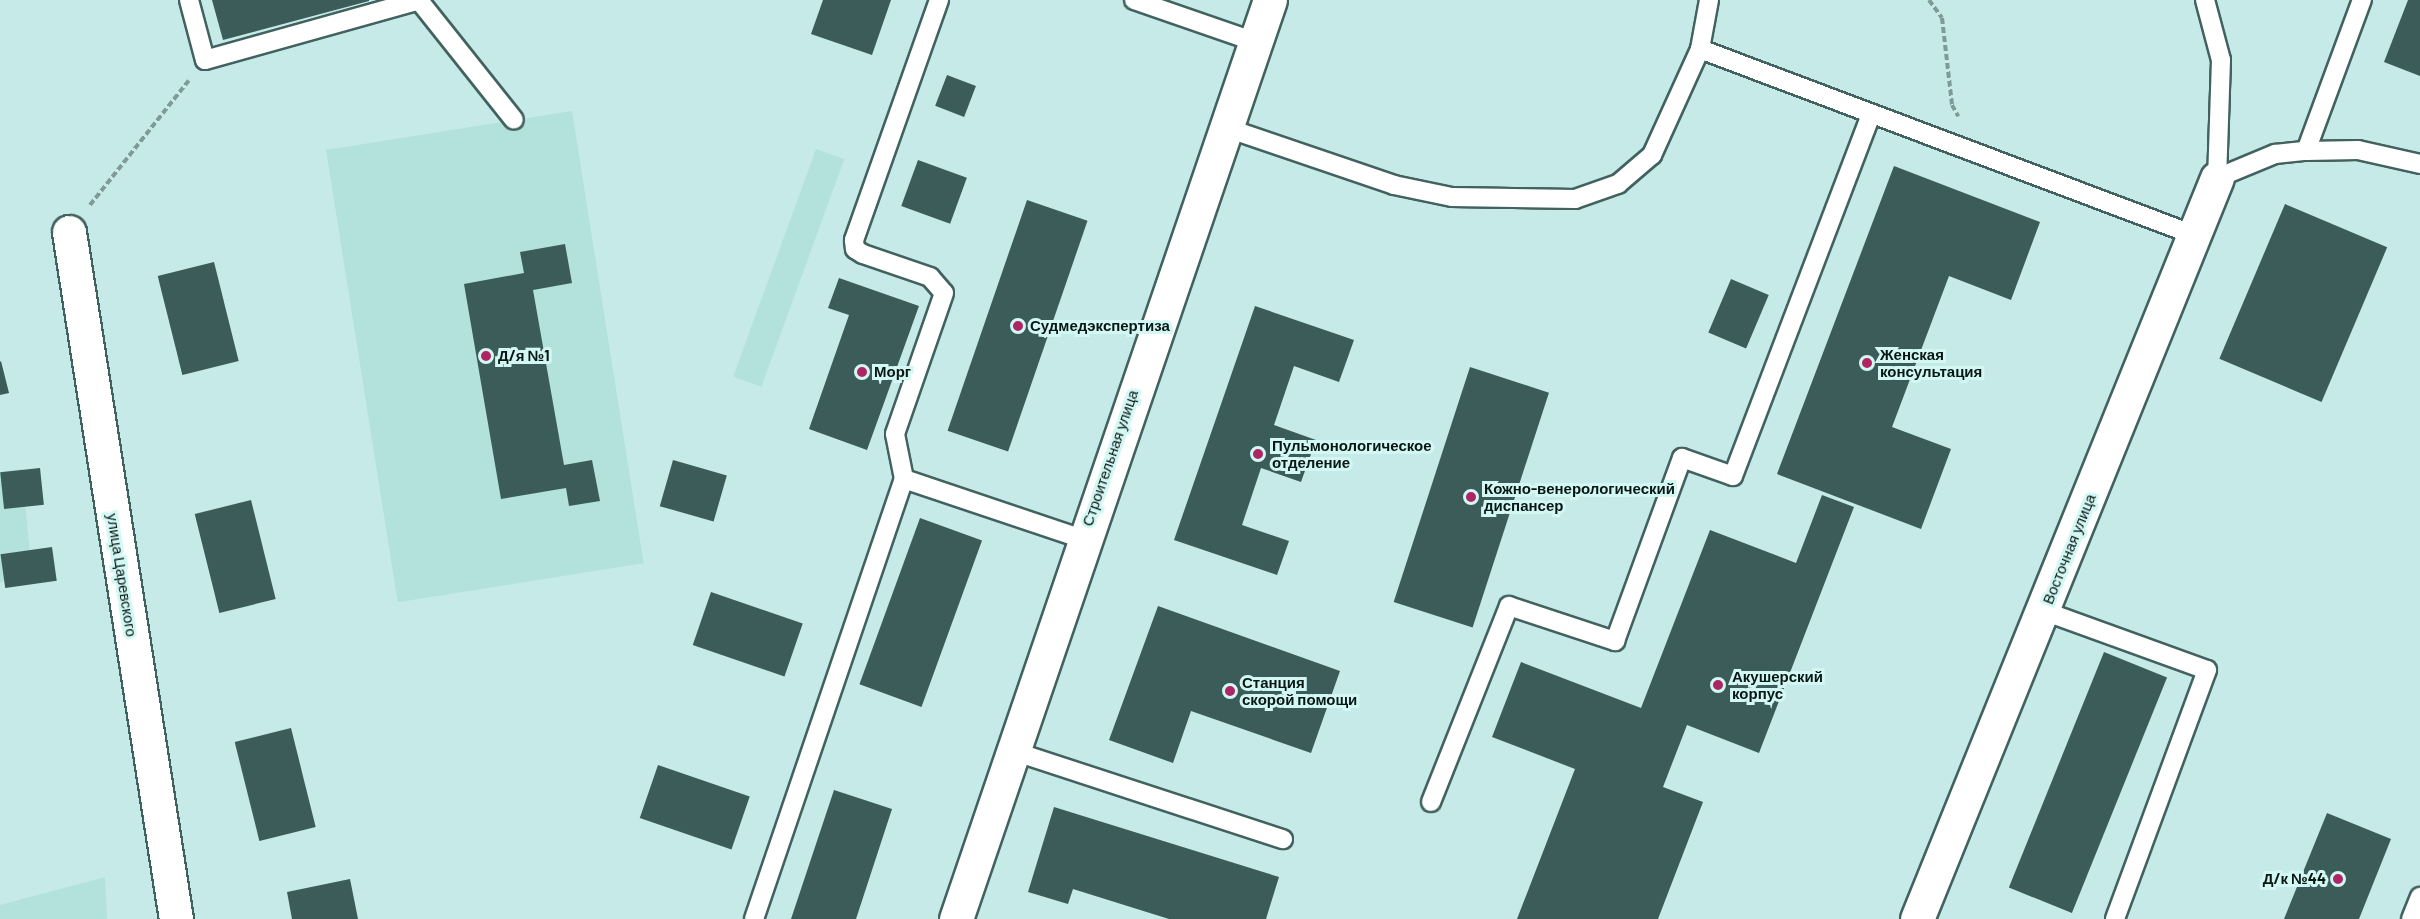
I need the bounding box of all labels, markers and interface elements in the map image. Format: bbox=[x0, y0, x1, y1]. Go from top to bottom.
place label: Судмедэкспертиза bbox=[1030, 317, 1170, 335]
marker: Судмедэкспертиза bbox=[1011, 319, 1025, 333]
place label: Женская консультация bbox=[1880, 345, 1982, 380]
place label: Д/я №1 bbox=[498, 347, 550, 365]
marker: Д/я №1 bbox=[479, 349, 493, 363]
marker: Женская консультация bbox=[1858, 354, 1876, 372]
place label: Морг bbox=[874, 363, 911, 381]
marker: Морг bbox=[855, 365, 869, 379]
street label: Строительная улица bbox=[1078, 388, 1142, 528]
place label: Пульмонологическое отделение bbox=[1272, 436, 1432, 471]
marker: Пульмонологическое отделение bbox=[1249, 445, 1267, 463]
place label: Кожно-венерологический диспансер bbox=[1484, 479, 1675, 514]
marker: Кожно-венерологический диспансер bbox=[1462, 488, 1480, 506]
street label: Восточная улица bbox=[2039, 491, 2099, 607]
street label: улица Царевского bbox=[103, 512, 141, 638]
place label: Акушерский корпус bbox=[1732, 667, 1823, 702]
place label: Станция скорой помощи bbox=[1242, 673, 1357, 708]
marker: Акушерский корпус bbox=[1709, 676, 1727, 694]
marker: Станция скорой помощи bbox=[1223, 684, 1237, 698]
place label: Д/к №44 bbox=[2263, 870, 2326, 888]
marker: Д/к №44 bbox=[2331, 872, 2345, 886]

